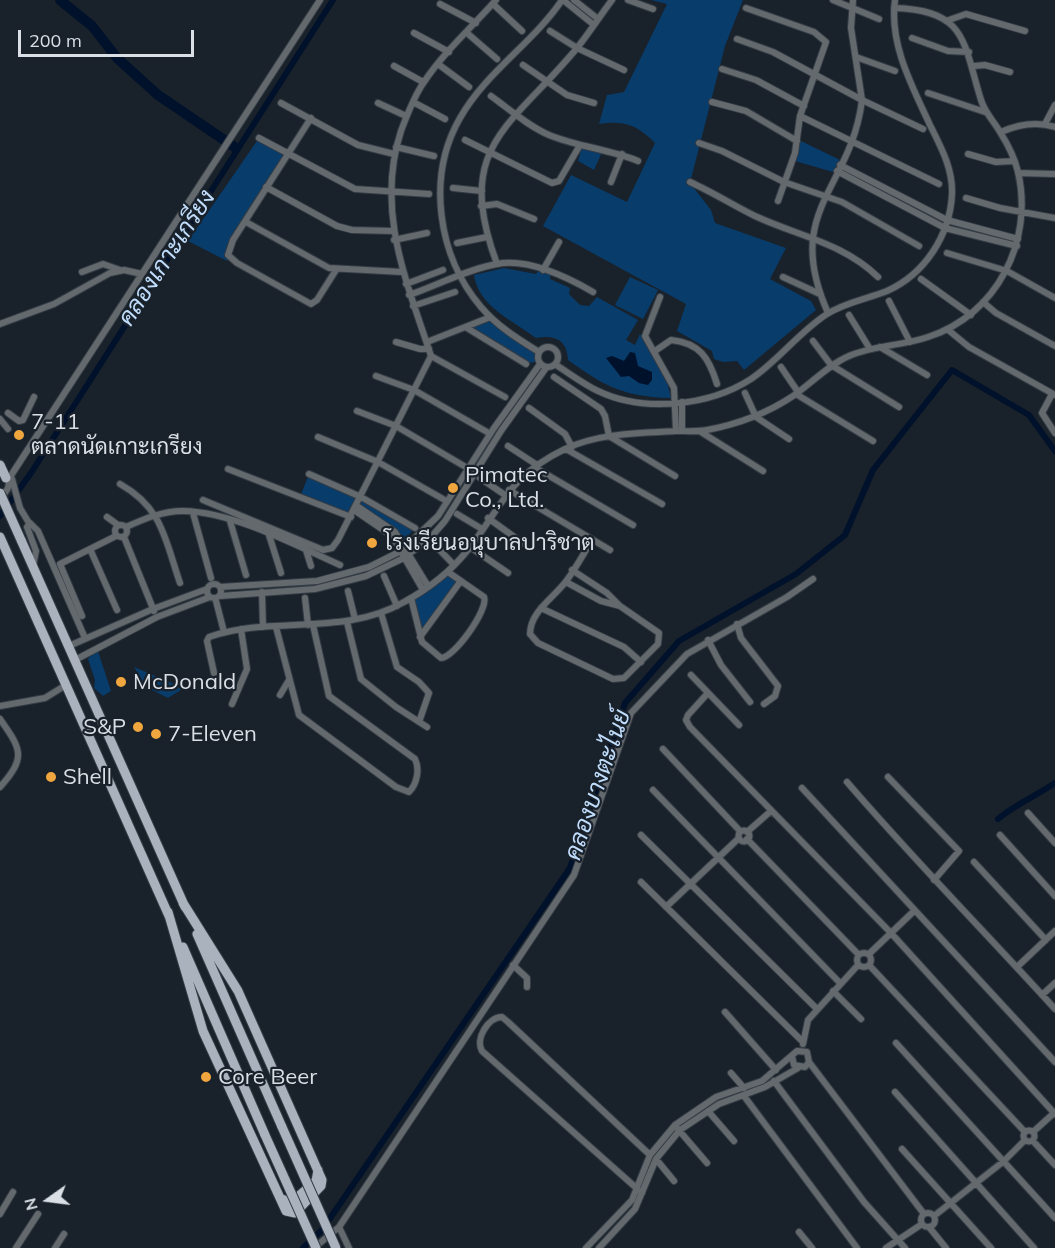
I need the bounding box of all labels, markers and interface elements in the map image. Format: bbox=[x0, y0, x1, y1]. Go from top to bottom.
scale bar bbox=[21, 18, 196, 56]
text: 200 m bbox=[29, 29, 82, 52]
water label: คลองเกาะเกรียง bbox=[112, 184, 222, 332]
place label: 7-11 ตลาดนัดเกาะเกรียง bbox=[31, 409, 202, 460]
marker: 7-11 ตลาดนัดเกาะเกรียง bbox=[12, 428, 26, 442]
place label: Pimatec Co., Ltd. bbox=[465, 462, 548, 514]
marker: Pimatec Co., Ltd. bbox=[446, 481, 460, 495]
place label: โรงเรียนอนุบาลปาริชาต bbox=[384, 530, 595, 556]
marker: โรงเรียนอนุบาลปาริชาต bbox=[365, 536, 379, 550]
place label: McDonald bbox=[133, 669, 236, 695]
marker: McDonald bbox=[114, 675, 128, 689]
water label: คลองบางตะไนย์ bbox=[559, 706, 637, 864]
place label: S&P bbox=[83, 714, 126, 740]
marker: S&P bbox=[131, 720, 145, 734]
place label: 7-Eleven bbox=[168, 721, 257, 747]
marker: 7-Eleven bbox=[149, 727, 163, 741]
place label: Shell bbox=[63, 764, 112, 790]
marker: Shell bbox=[44, 770, 58, 784]
place label: Core Beer bbox=[218, 1064, 317, 1090]
marker: Core Beer bbox=[199, 1070, 213, 1084]
north arrow bbox=[18, 1170, 78, 1230]
text: N bbox=[19, 1196, 42, 1213]

